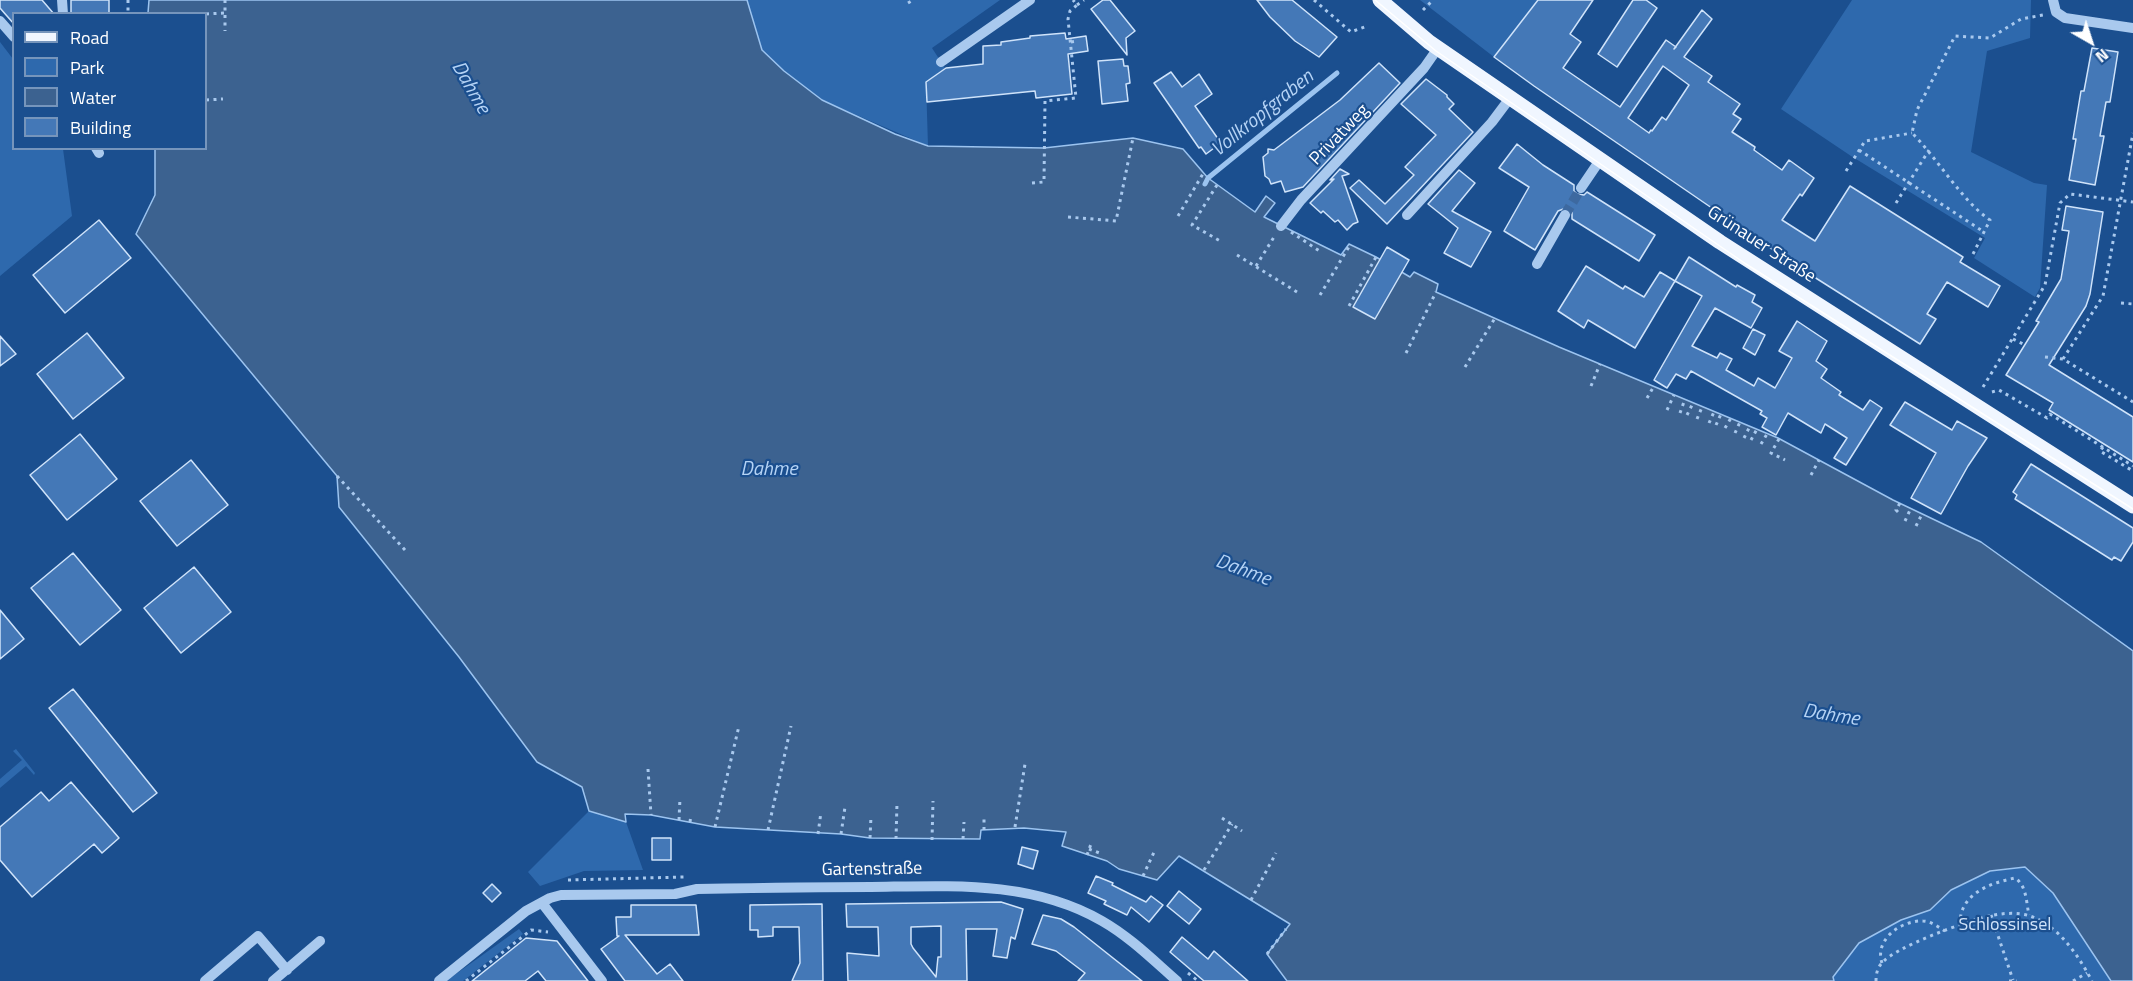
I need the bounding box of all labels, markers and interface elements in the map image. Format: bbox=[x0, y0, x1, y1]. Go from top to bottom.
legend bbox=[12, 12, 207, 150]
north arrow bbox=[2061, 12, 2121, 72]
text: Road bbox=[70, 24, 109, 51]
text: N bbox=[2090, 43, 2114, 69]
text: Park bbox=[70, 54, 104, 81]
water label: Dahme bbox=[445, 57, 495, 119]
water label: Vollkropfgraben bbox=[1207, 66, 1319, 162]
text: Water bbox=[70, 84, 116, 111]
street label: Privatweg bbox=[1306, 100, 1374, 170]
text: Building bbox=[70, 114, 131, 141]
street label: Grünauer Straße bbox=[1703, 202, 1819, 288]
water label: Dahme bbox=[741, 458, 797, 482]
water label: Dahme bbox=[1212, 550, 1274, 592]
water label: Dahme bbox=[1801, 700, 1861, 732]
street label: Gartenstraße bbox=[821, 858, 923, 882]
park label: Schlossinsel bbox=[1959, 915, 2051, 937]

